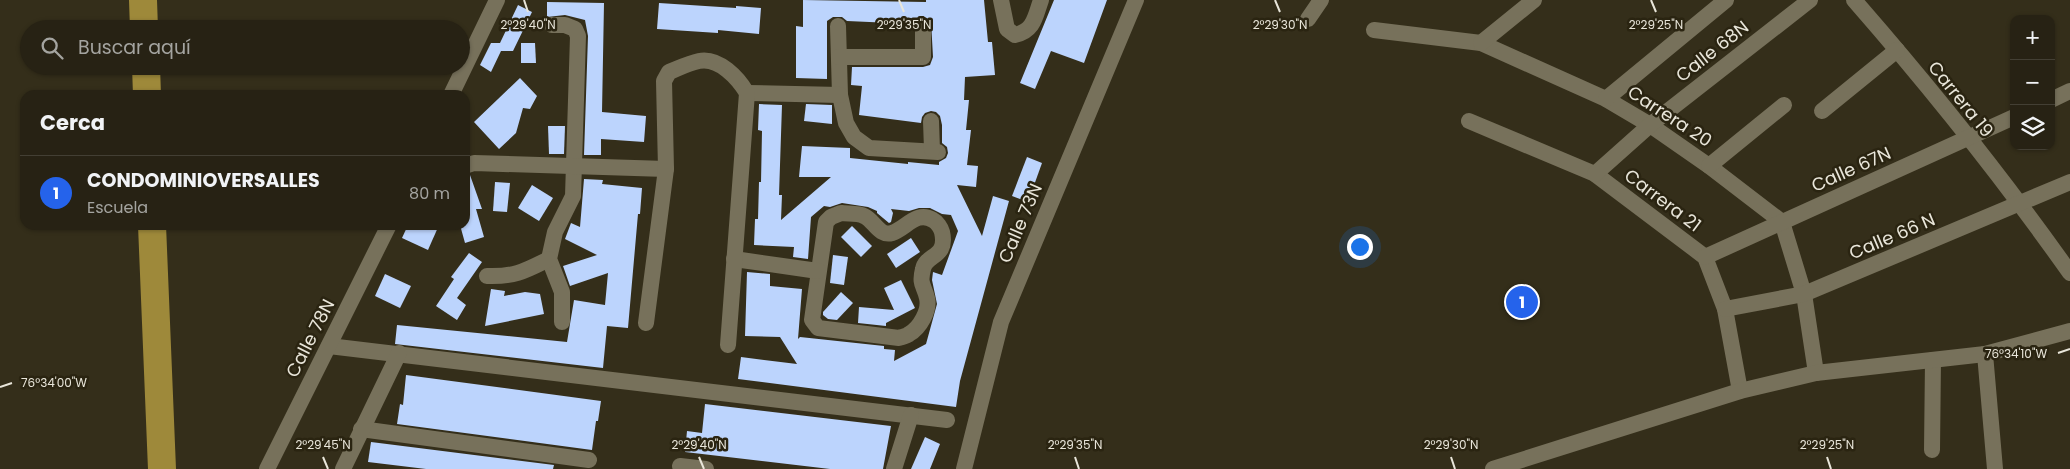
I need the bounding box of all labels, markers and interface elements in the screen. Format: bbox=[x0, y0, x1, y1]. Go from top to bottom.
street label: Calle 68N bbox=[1670, 15, 1754, 87]
map controls bbox=[2010, 15, 2055, 150]
button: + bbox=[2010, 15, 2055, 60]
text: 2°29'40"N bbox=[500, 16, 556, 33]
text: 2°29'35"N bbox=[877, 16, 931, 33]
text: 2°29'30"N bbox=[1253, 16, 1307, 33]
text: 2°29'25"N bbox=[1629, 16, 1683, 33]
search box bbox=[20, 20, 470, 75]
icon: search bbox=[38, 34, 66, 62]
text: Buscar aquí bbox=[78, 34, 191, 61]
street label: Carrera 19 bbox=[1923, 56, 1999, 142]
button: − bbox=[2010, 60, 2055, 105]
street label: Carrera 20 bbox=[1623, 79, 1717, 153]
button: layers bbox=[2010, 105, 2055, 150]
text: Cerca bbox=[40, 108, 105, 137]
street label: Calle 67N bbox=[1807, 140, 1895, 198]
street label: Carrera 21 bbox=[1619, 163, 1707, 237]
text: CONDOMINIOVERSALLES bbox=[87, 167, 320, 194]
street label: Calle 73N bbox=[992, 179, 1048, 267]
text: 1 bbox=[53, 182, 59, 205]
text: 80 m bbox=[409, 182, 450, 205]
text: Escuela bbox=[87, 196, 148, 219]
street label: Calle 66 N bbox=[1845, 207, 1939, 265]
your location bbox=[1347, 234, 1373, 260]
pin: 1 bbox=[1506, 283, 1538, 321]
street label: Calle 78N bbox=[280, 295, 340, 381]
text: 76°34'10"W bbox=[1985, 345, 2047, 362]
text: 76°34'00"W bbox=[21, 374, 87, 391]
text: 2°29'45"N bbox=[295, 436, 351, 453]
text: 2°29'40"N bbox=[671, 436, 727, 453]
text: 2°29'35"N bbox=[1048, 436, 1102, 453]
text: 2°29'30"N bbox=[1424, 436, 1478, 453]
text: 2°29'25"N bbox=[1800, 436, 1854, 453]

